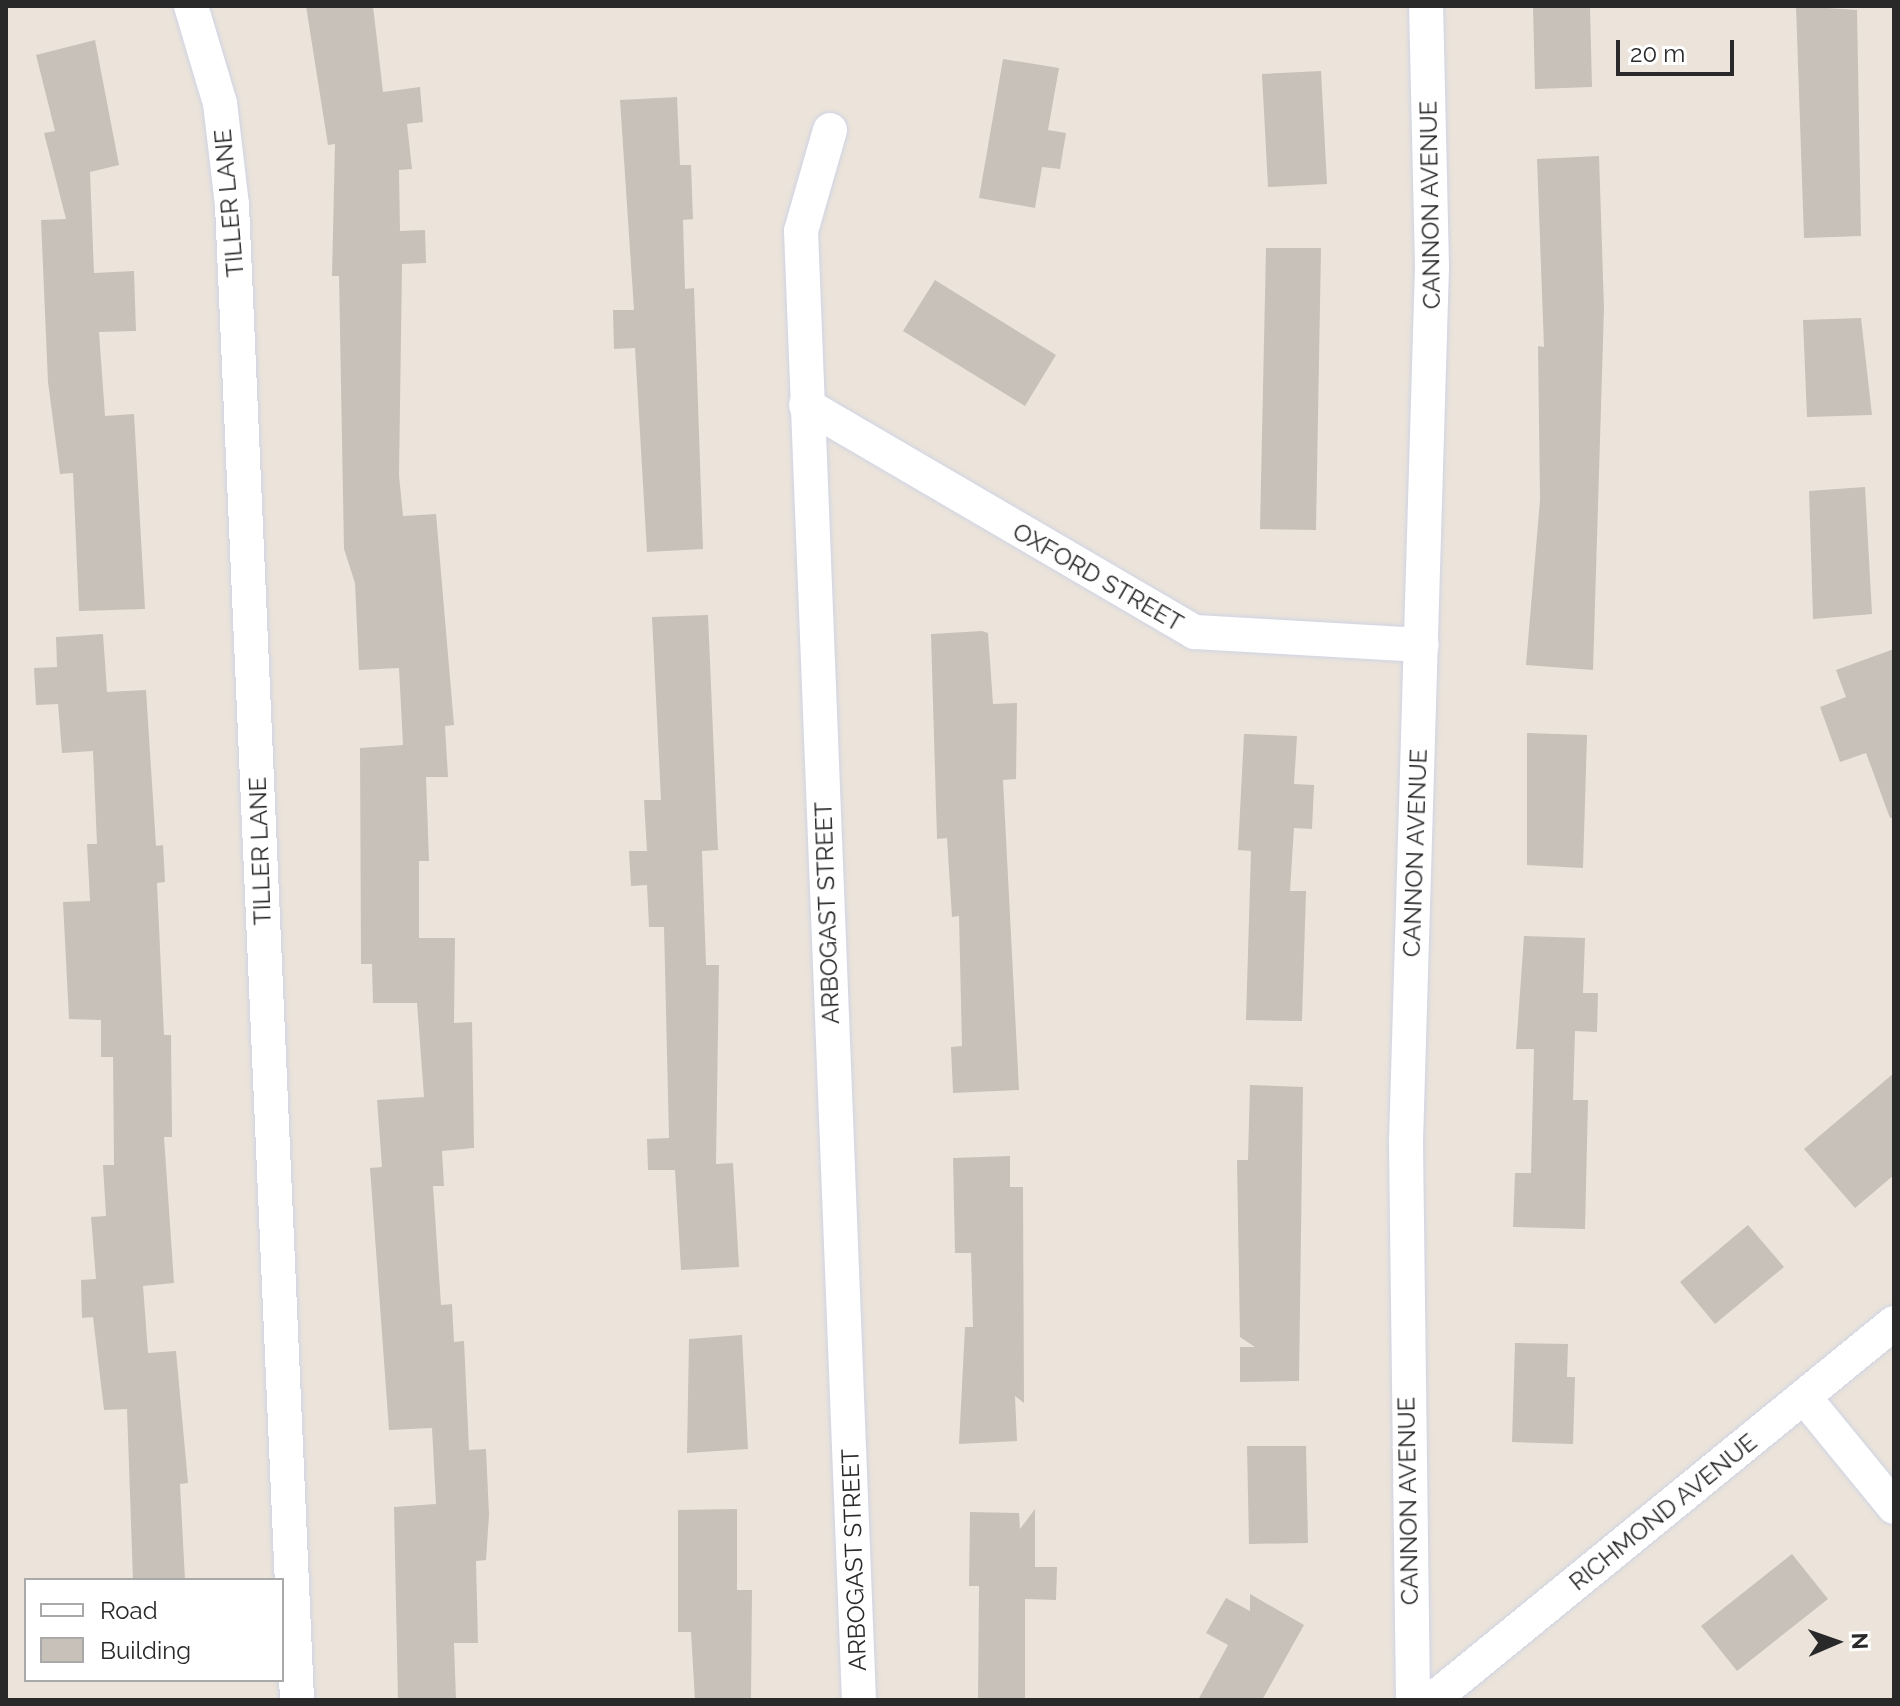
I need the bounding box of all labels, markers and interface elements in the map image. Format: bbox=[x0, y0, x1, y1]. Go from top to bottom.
scale bar bbox=[1620, 24, 1738, 74]
text: 20 m bbox=[1630, 39, 1685, 68]
street label: CANNON AVENUE bbox=[1414, 100, 1446, 310]
street label: TILLER LANE bbox=[208, 128, 250, 278]
street label: OXFORD STREET bbox=[1008, 517, 1188, 637]
street label: CANNON AVENUE bbox=[1397, 748, 1433, 958]
street label: TILLER LANE bbox=[243, 776, 277, 926]
street label: ARBOGAST STREET bbox=[809, 801, 845, 1025]
street label: CANNON AVENUE bbox=[1392, 1396, 1424, 1606]
street label: RICHMOND AVENUE bbox=[1563, 1427, 1763, 1597]
street label: ARBOGAST STREET bbox=[836, 1448, 872, 1672]
legend bbox=[24, 1578, 284, 1682]
text: Road bbox=[100, 1596, 158, 1625]
north arrow bbox=[1796, 1602, 1876, 1682]
text: N bbox=[1847, 1632, 1873, 1650]
text: Building bbox=[100, 1636, 191, 1665]

